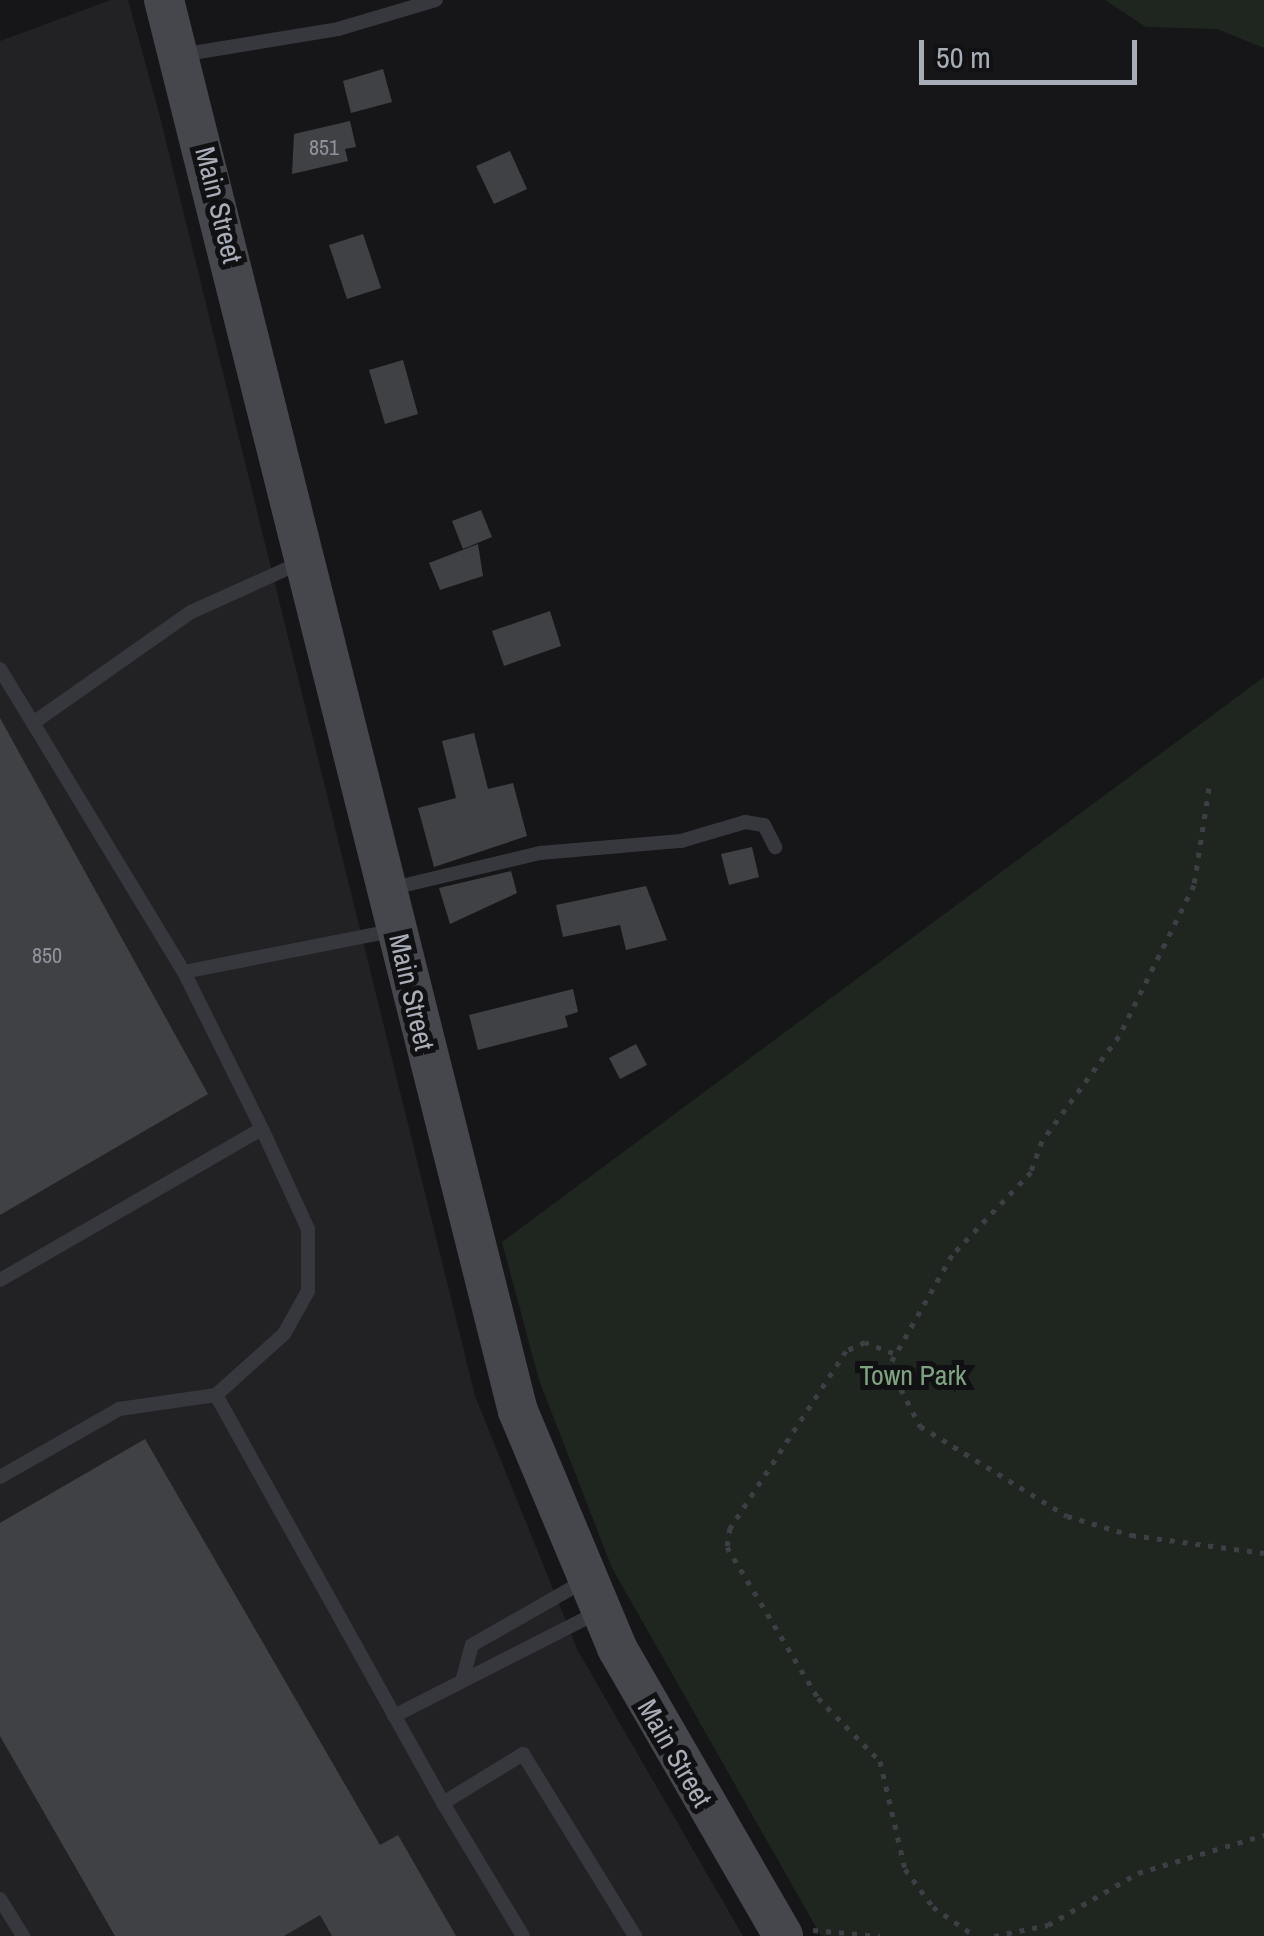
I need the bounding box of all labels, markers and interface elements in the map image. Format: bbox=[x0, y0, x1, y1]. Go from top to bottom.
scale bar bbox=[924, 20, 1142, 82]
text: 50 m bbox=[936, 37, 991, 77]
house number: 851 bbox=[309, 135, 339, 161]
street label: Main Street bbox=[188, 143, 250, 267]
street label: Main Street bbox=[382, 930, 442, 1054]
house number: 850 bbox=[32, 943, 62, 969]
park label: Town Park bbox=[859, 1358, 967, 1392]
street label: Main Street bbox=[631, 1693, 719, 1813]

